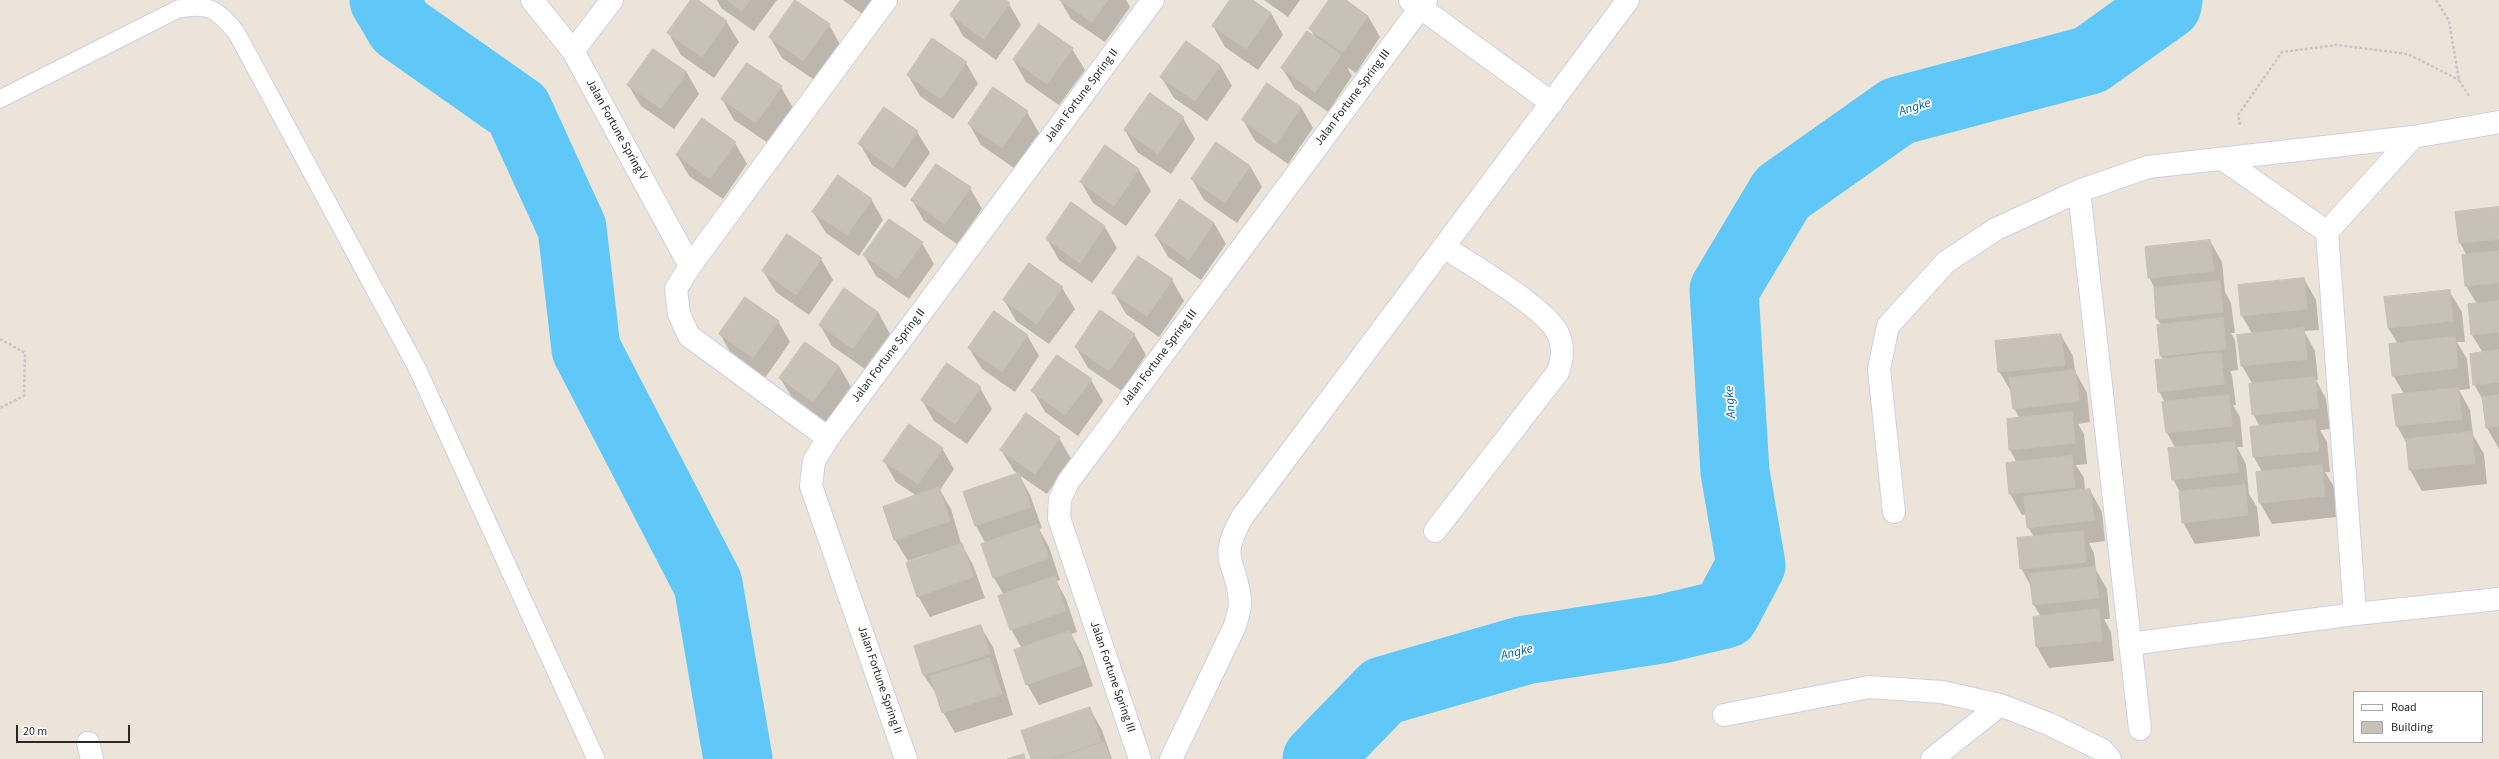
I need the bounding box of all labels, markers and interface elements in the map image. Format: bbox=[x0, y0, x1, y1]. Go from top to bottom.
street label: Jalan Fortune Spring II bbox=[1042, 46, 1122, 146]
street label: Jalan Fortune Spring III bbox=[1312, 47, 1394, 149]
street label: Jalan Fortune Spring V bbox=[582, 77, 650, 183]
water label: Angke bbox=[1897, 96, 1933, 120]
street label: Jalan Fortune Spring II bbox=[849, 306, 929, 406]
street label: Jalan Fortune Spring III bbox=[1119, 307, 1201, 409]
water label: Angke bbox=[1722, 385, 1740, 419]
street label: Jalan Fortune Spring III bbox=[1086, 620, 1138, 734]
street label: Jalan Fortune Spring II bbox=[854, 624, 904, 736]
water label: Angke bbox=[1499, 641, 1535, 665]
legend bbox=[2353, 691, 2483, 743]
text: Road bbox=[2391, 699, 2417, 716]
scale bar bbox=[18, 717, 132, 743]
text: Building bbox=[2391, 719, 2433, 736]
text: 20 m bbox=[23, 723, 47, 740]

